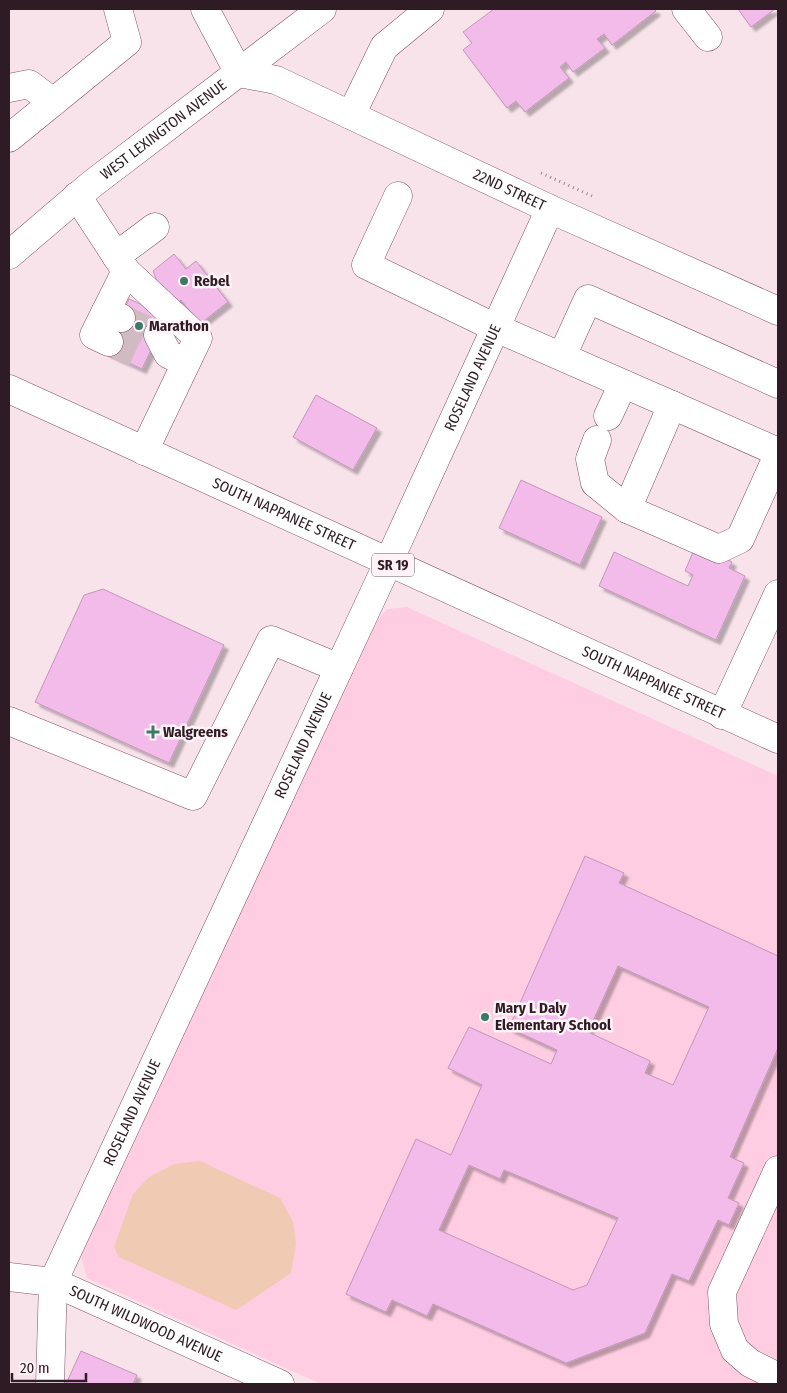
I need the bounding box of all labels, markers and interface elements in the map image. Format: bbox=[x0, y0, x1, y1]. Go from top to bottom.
street label: WEST LEXINGTON AVENUE bbox=[97, 76, 230, 183]
street label: 22ND STREET bbox=[470, 165, 548, 215]
place label: Rebel bbox=[194, 272, 231, 290]
marker: Rebel bbox=[178, 275, 190, 287]
place label: Marathon bbox=[149, 317, 209, 335]
marker: Marathon bbox=[133, 320, 145, 332]
street label: ROSELAND AVENUE bbox=[441, 322, 505, 434]
street label: SOUTH NAPPANEE STREET bbox=[210, 474, 358, 554]
road number: SR 19 bbox=[372, 554, 414, 576]
street label: SOUTH NAPPANEE STREET bbox=[579, 642, 728, 723]
street label: ROSELAND AVENUE bbox=[271, 689, 335, 801]
place label: Walgreens bbox=[163, 723, 228, 741]
marker: Walgreens bbox=[147, 726, 159, 738]
place label: Mary L Daly Elementary School bbox=[495, 999, 612, 1034]
marker: Mary L Daly Elementary School bbox=[479, 1011, 491, 1023]
street label: ROSELAND AVENUE bbox=[99, 1057, 164, 1169]
street label: SOUTH WILDWOOD AVENUE bbox=[67, 1282, 225, 1366]
scale bar bbox=[12, 1350, 86, 1382]
text: 20 m bbox=[20, 1359, 50, 1377]

